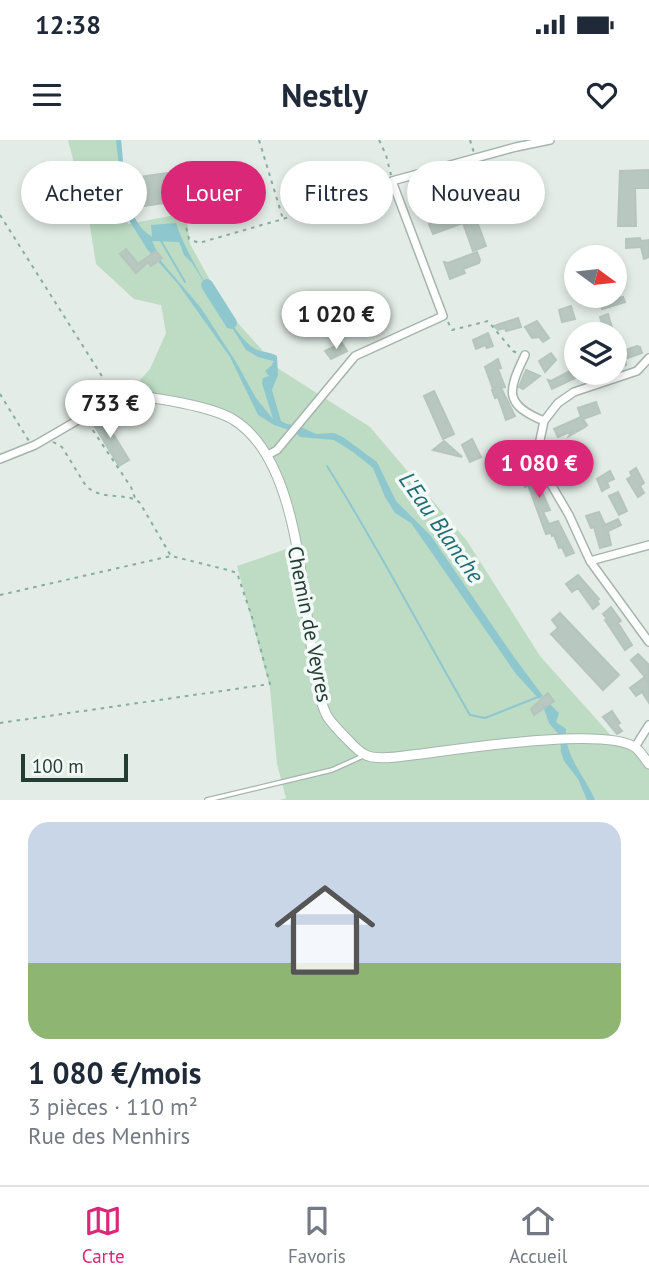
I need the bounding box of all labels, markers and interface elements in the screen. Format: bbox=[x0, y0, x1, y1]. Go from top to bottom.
text: 12:38 bbox=[35, 8, 101, 41]
text: Nestly bbox=[281, 74, 368, 116]
icon: menu bbox=[28, 76, 66, 114]
icon: heart bbox=[583, 76, 621, 114]
chip: Acheter bbox=[21, 161, 147, 224]
chip: Louer bbox=[161, 161, 266, 224]
chip: Filtres bbox=[280, 161, 393, 224]
chip: Nouveau bbox=[407, 161, 545, 224]
north arrow bbox=[564, 245, 626, 308]
map controls bbox=[564, 245, 627, 385]
pin: 1 020 € bbox=[271, 292, 401, 351]
text: 1 020 € bbox=[298, 299, 374, 328]
button: layers bbox=[564, 322, 627, 385]
pin: 733 € bbox=[61, 380, 159, 440]
text: 733 € bbox=[81, 388, 139, 417]
pin: 1 080 € bbox=[474, 440, 604, 500]
text: 1 080 € bbox=[501, 448, 577, 477]
water label: L'Eau Blanche bbox=[393, 466, 491, 588]
street label: Chemin de Veyres bbox=[282, 544, 338, 704]
scale bar bbox=[21, 751, 128, 783]
text: 100 m bbox=[32, 754, 84, 778]
icon: home bbox=[262, 867, 388, 993]
text: 1 080 €/mois bbox=[28, 1053, 201, 1092]
text: 3 pièces · 110 m² bbox=[28, 1092, 198, 1121]
text: Rue des Menhirs bbox=[28, 1121, 190, 1150]
tab: Carte bbox=[82, 1202, 125, 1268]
tab: Favoris bbox=[288, 1202, 346, 1268]
tab: Accueil bbox=[509, 1202, 567, 1268]

